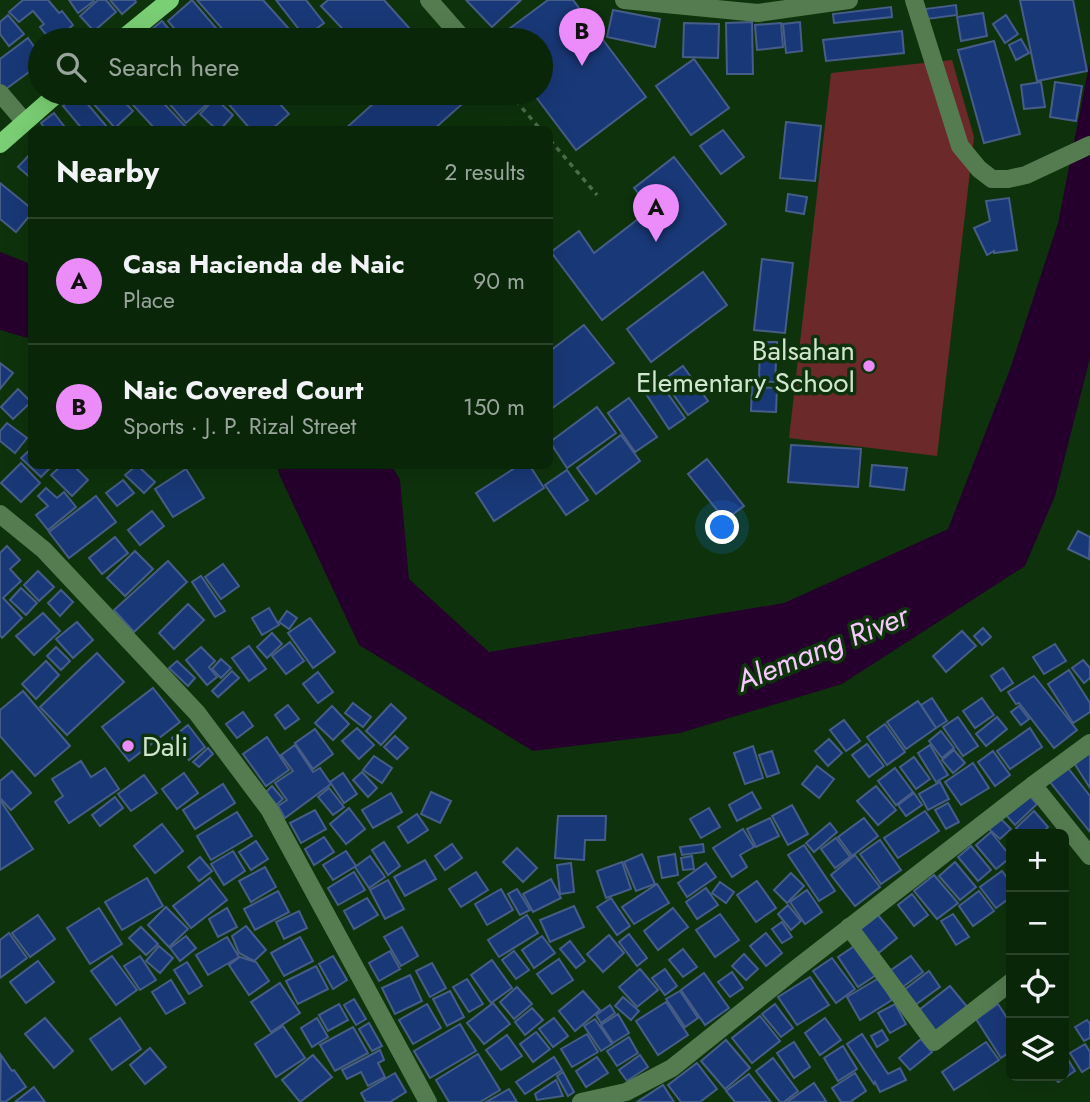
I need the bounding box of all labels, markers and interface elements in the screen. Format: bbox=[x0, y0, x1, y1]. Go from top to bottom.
pin: B bbox=[559, 8, 605, 66]
search box bbox=[28, 28, 553, 105]
icon: search bbox=[52, 48, 90, 86]
text: Search here bbox=[108, 48, 240, 86]
text: Nearby bbox=[56, 150, 159, 193]
text: 2 results bbox=[444, 155, 525, 189]
pin: A bbox=[633, 184, 679, 242]
text: Casa Hacienda de Naic bbox=[123, 245, 405, 283]
text: A bbox=[71, 264, 87, 298]
text: 90 m bbox=[473, 264, 525, 298]
text: Place bbox=[123, 283, 175, 317]
place label: Balsahan Elementary School bbox=[636, 330, 855, 403]
marker: Balsahan Elementary School bbox=[861, 358, 877, 374]
text: Naic Covered Court bbox=[123, 371, 363, 409]
text: B bbox=[71, 390, 87, 424]
text: 150 m bbox=[463, 390, 525, 424]
text: Sports · J. P. Rizal Street bbox=[123, 409, 356, 443]
your location bbox=[705, 510, 739, 544]
water label: Alemang River bbox=[729, 593, 916, 702]
place label: Dali bbox=[142, 726, 188, 767]
marker: Dali bbox=[120, 738, 136, 754]
map controls bbox=[1006, 829, 1069, 1081]
button: + bbox=[1006, 829, 1069, 892]
button: − bbox=[1006, 892, 1069, 955]
button: locate bbox=[1006, 955, 1069, 1018]
button: layers bbox=[1006, 1018, 1069, 1081]

